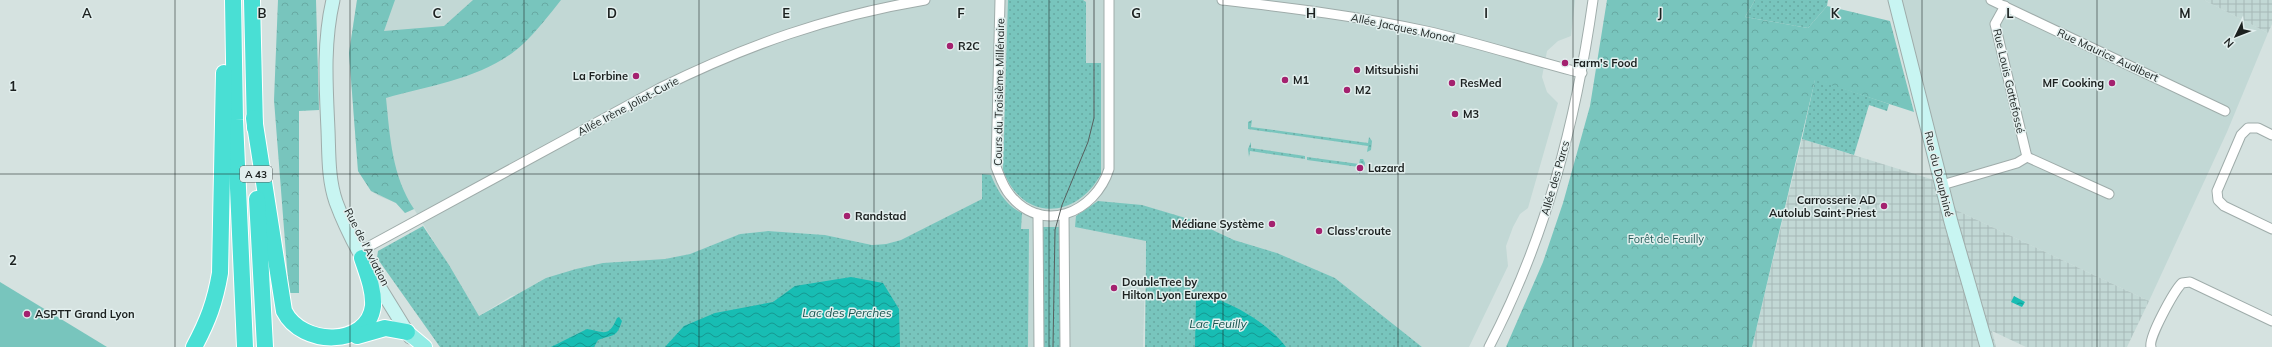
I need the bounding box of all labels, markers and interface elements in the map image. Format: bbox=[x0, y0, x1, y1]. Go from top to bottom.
text: A bbox=[82, 5, 92, 21]
text: B bbox=[258, 5, 267, 21]
text: C bbox=[433, 5, 442, 21]
text: D bbox=[607, 5, 617, 21]
text: E bbox=[782, 5, 790, 21]
text: F bbox=[957, 5, 965, 21]
text: G bbox=[1131, 5, 1141, 21]
text: H bbox=[1306, 5, 1316, 21]
text: I bbox=[1484, 5, 1488, 21]
text: J bbox=[1658, 5, 1662, 21]
text: K bbox=[1831, 5, 1841, 21]
text: L bbox=[2006, 5, 2014, 21]
text: M bbox=[2179, 5, 2191, 21]
street label: Allée Jacques Monod bbox=[1350, 10, 1456, 46]
north arrow bbox=[2216, 16, 2256, 56]
street label: Cours du Troisième Millénaire bbox=[991, 18, 1007, 166]
street label: Rue Maurice Audibert bbox=[2055, 25, 2161, 85]
street label: Rue Louis Gattefossé bbox=[1990, 27, 2028, 135]
text: N bbox=[2221, 35, 2237, 51]
place label: R2C bbox=[958, 39, 980, 53]
marker: R2C bbox=[945, 41, 955, 51]
place label: Farm's Food bbox=[1573, 56, 1637, 70]
marker: Farm's Food bbox=[1560, 58, 1570, 68]
place label: Mitsubishi bbox=[1365, 63, 1419, 77]
marker: Mitsubishi bbox=[1352, 65, 1362, 75]
place label: La Forbine bbox=[573, 69, 628, 83]
marker: La Forbine bbox=[631, 71, 641, 81]
street label: Allée Irène Joliot-Curie bbox=[575, 73, 681, 139]
place label: M1 bbox=[1293, 73, 1310, 87]
marker: M1 bbox=[1280, 75, 1290, 85]
place label: ResMed bbox=[1460, 76, 1502, 90]
place label: MF Cooking bbox=[2043, 76, 2104, 90]
text: 1 bbox=[9, 78, 17, 94]
marker: ResMed bbox=[1447, 78, 1457, 88]
marker: MF Cooking bbox=[2107, 78, 2117, 88]
place label: M2 bbox=[1355, 83, 1372, 97]
marker: M2 bbox=[1342, 85, 1352, 95]
place label: M3 bbox=[1463, 107, 1480, 121]
marker: M3 bbox=[1450, 109, 1460, 119]
street label: Rue du Dauphiné bbox=[1922, 130, 1956, 218]
street label: Allée des Parcs bbox=[1538, 139, 1572, 217]
place label: Lazard bbox=[1368, 161, 1405, 175]
marker: Lazard bbox=[1355, 163, 1365, 173]
road number: A 43 bbox=[240, 166, 272, 182]
place label: Carrosserie AD Autolub Saint-Priest bbox=[1769, 193, 1876, 220]
marker: Carrosserie AD Autolub Saint-Priest bbox=[1879, 201, 1889, 211]
street label: Rue de l'Aviation bbox=[341, 206, 393, 288]
place label: Randstad bbox=[855, 209, 906, 223]
marker: Randstad bbox=[842, 211, 852, 221]
place label: Médiane Système bbox=[1172, 217, 1264, 231]
marker: Médiane Système bbox=[1267, 219, 1277, 229]
place label: Class'croute bbox=[1327, 224, 1391, 238]
marker: Class'croute bbox=[1314, 226, 1324, 236]
park label: Forêt de Feuilly bbox=[1628, 232, 1704, 246]
text: 2 bbox=[9, 252, 17, 268]
place label: DoubleTree by Hilton Lyon Eurexpo bbox=[1122, 275, 1227, 302]
marker: DoubleTree by Hilton Lyon Eurexpo bbox=[1109, 283, 1119, 293]
water label: Lac des Perches bbox=[802, 305, 892, 320]
place label: ASPTT Grand Lyon bbox=[35, 307, 135, 321]
marker: ASPTT Grand Lyon bbox=[22, 309, 32, 319]
water label: Lac Feuilly bbox=[1189, 316, 1247, 331]

